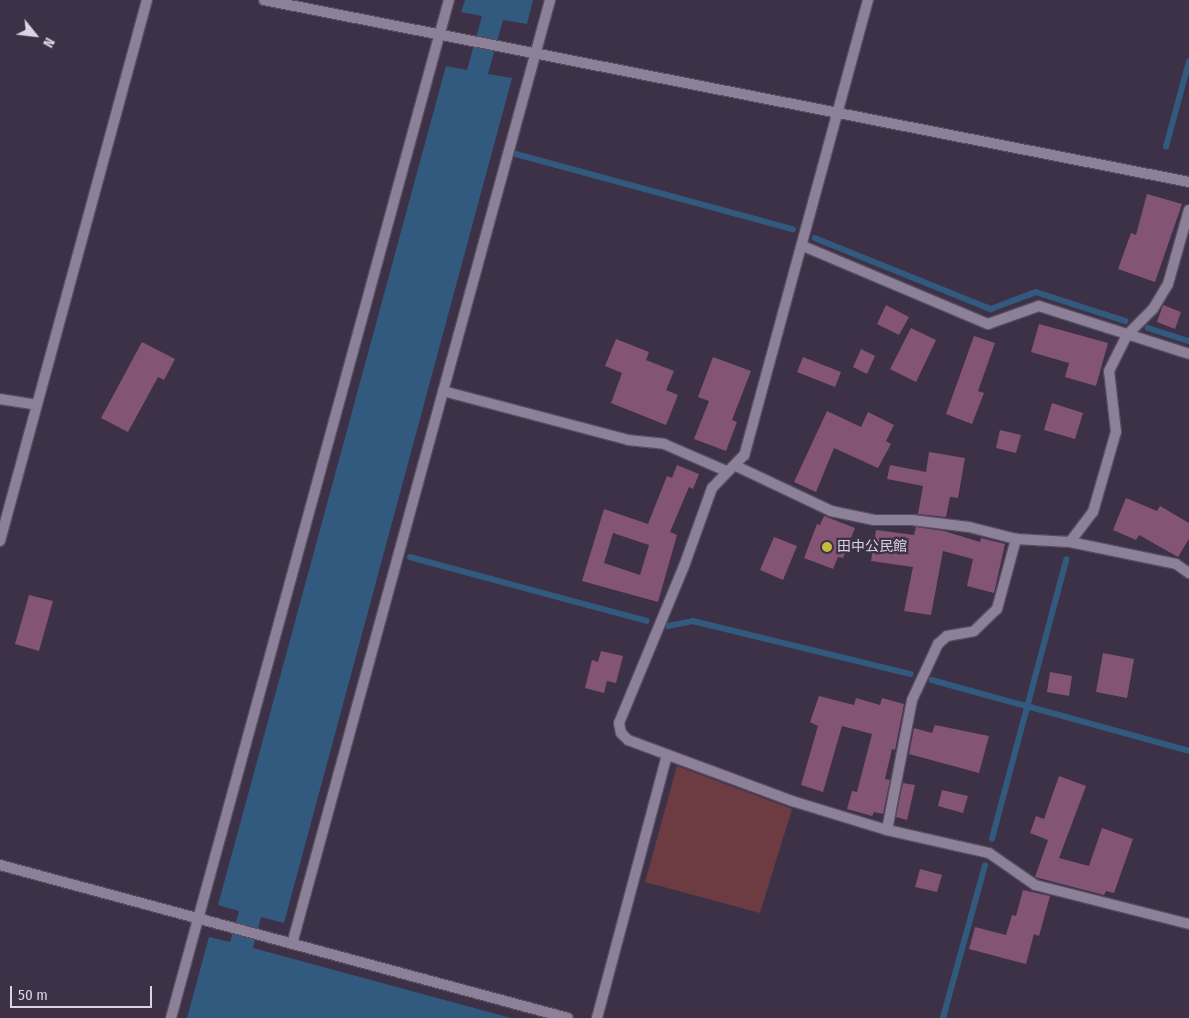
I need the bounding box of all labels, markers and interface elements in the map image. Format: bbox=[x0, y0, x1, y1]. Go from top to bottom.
north arrow bbox=[10, 10, 60, 60]
text: N bbox=[39, 35, 58, 50]
place label: 田中公民館 bbox=[837, 539, 907, 555]
marker: 田中公民館 bbox=[821, 541, 833, 553]
scale bar bbox=[12, 976, 155, 1008]
text: 50 m bbox=[18, 986, 48, 1004]

